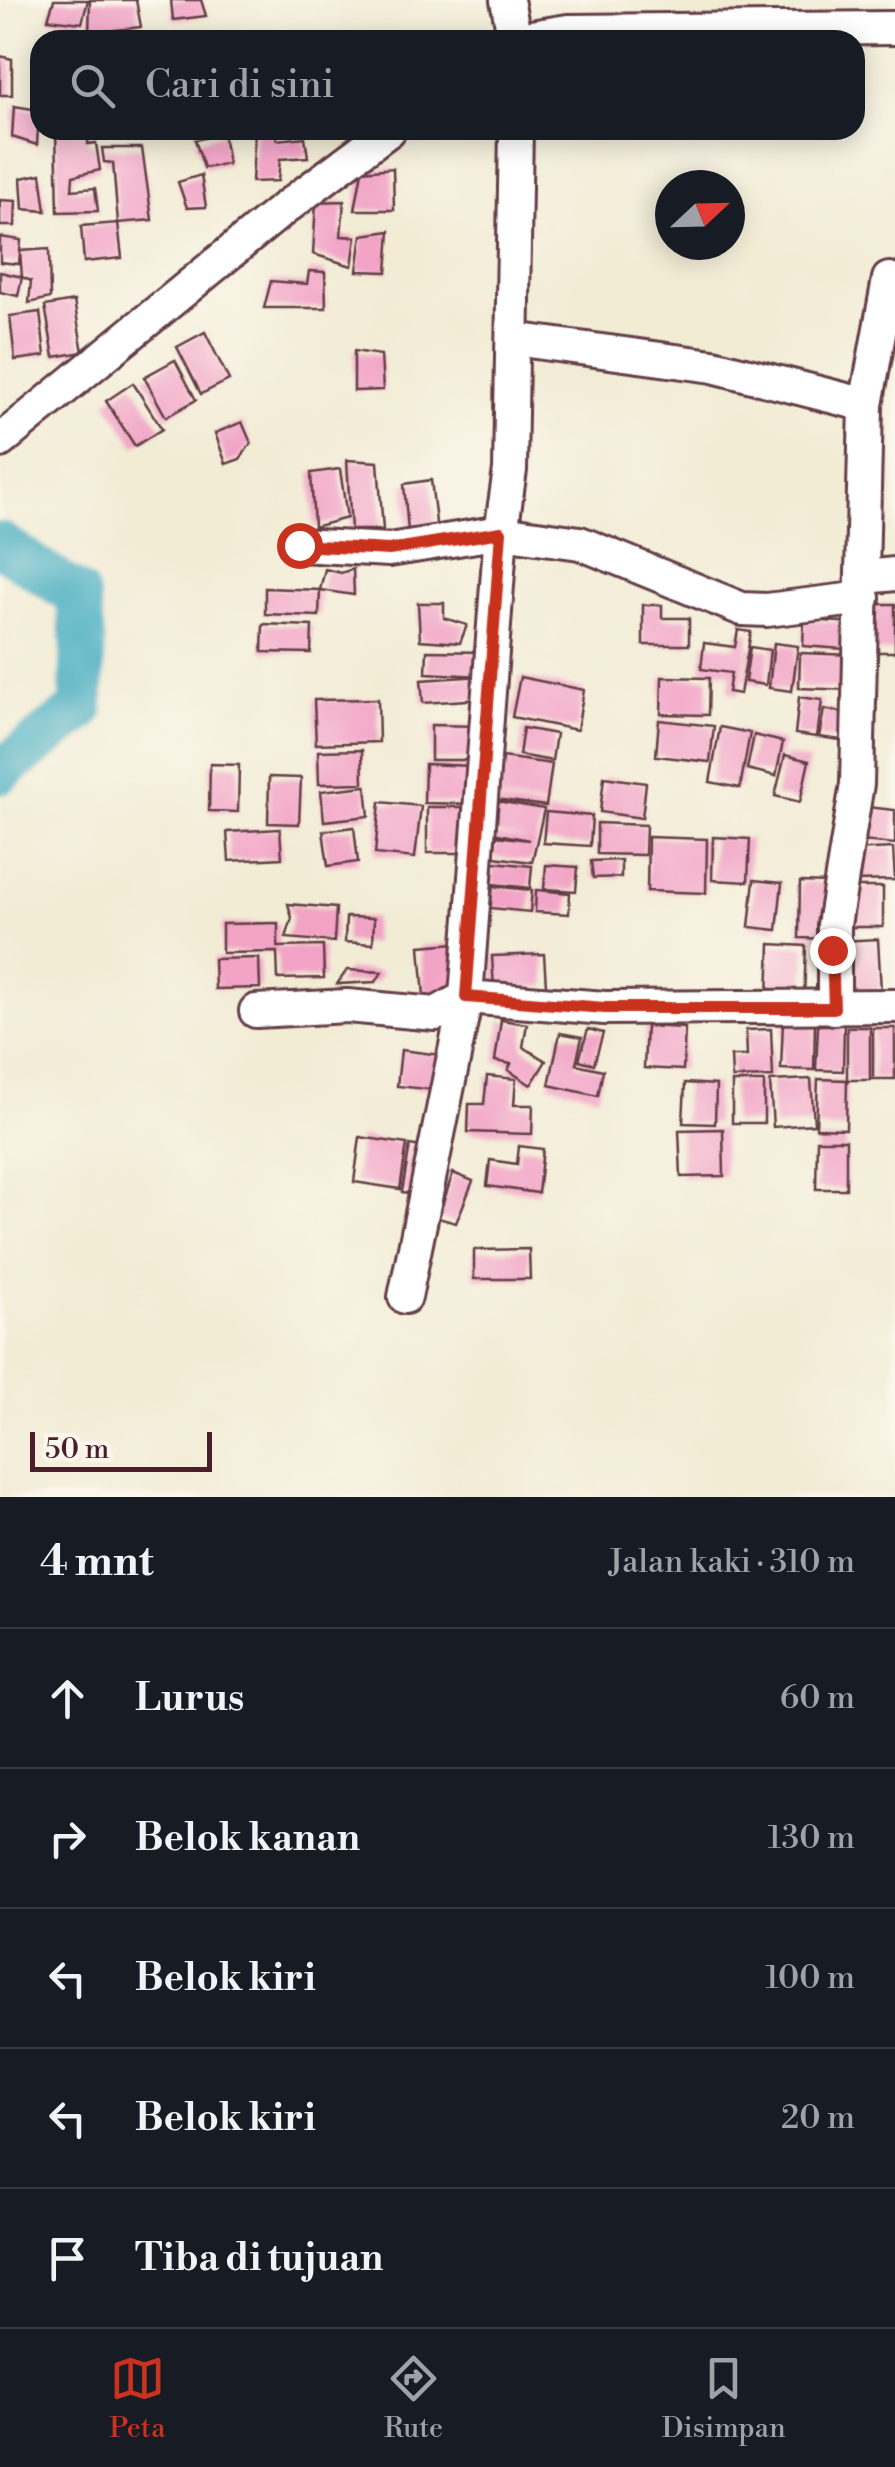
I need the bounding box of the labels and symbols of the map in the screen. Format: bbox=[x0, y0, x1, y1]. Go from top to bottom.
north arrow bbox=[655, 170, 745, 260]
route start bbox=[277, 523, 323, 569]
route end bbox=[810, 928, 856, 974]
scale bar bbox=[30, 1427, 212, 1472]

